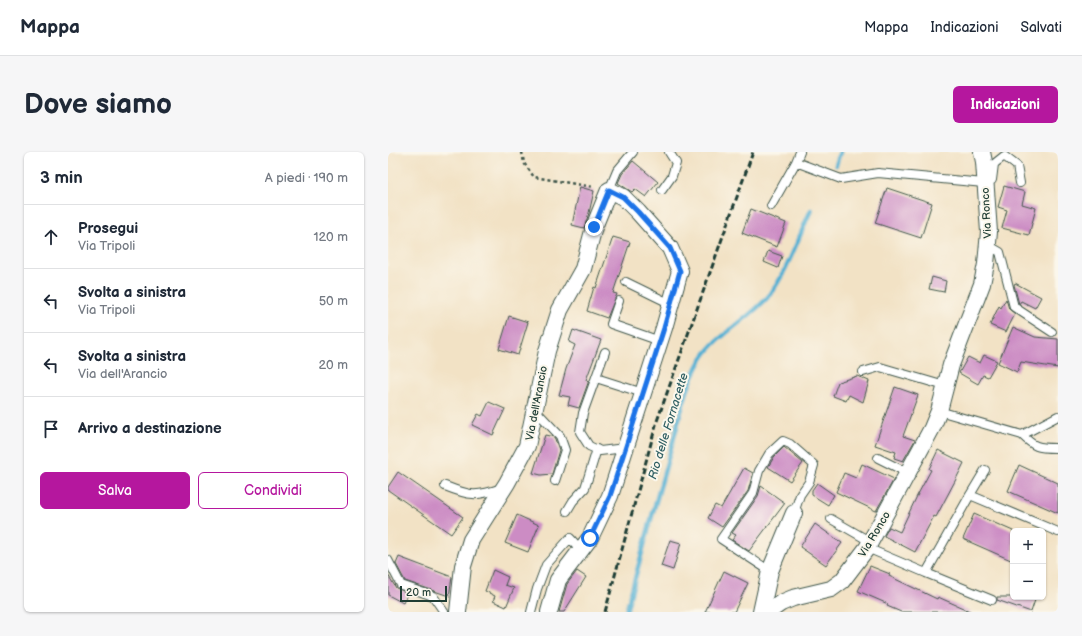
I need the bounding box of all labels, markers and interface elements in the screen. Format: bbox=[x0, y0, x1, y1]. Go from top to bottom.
text: Mappa bbox=[20, 16, 80, 39]
text: Mappa bbox=[864, 19, 908, 36]
text: Indicazioni bbox=[930, 19, 998, 36]
text: Salvati bbox=[1020, 19, 1062, 36]
button: Indicazioni bbox=[953, 86, 1058, 123]
text: Dove siamo bbox=[24, 88, 172, 121]
text: 3 min bbox=[40, 168, 83, 188]
text: A piedi · 190 m bbox=[265, 170, 348, 186]
street label: Via Ronco bbox=[979, 187, 994, 239]
route end bbox=[585, 218, 603, 236]
text: Prosegui bbox=[78, 219, 138, 238]
icon: ahead bbox=[40, 226, 62, 248]
text: 120 m bbox=[313, 229, 348, 245]
text: Via Tripoli bbox=[78, 238, 135, 254]
text: Svolta a sinistra bbox=[78, 283, 186, 302]
icon: left bbox=[40, 290, 62, 312]
text: 50 m bbox=[319, 293, 348, 309]
text: Via Tripoli bbox=[78, 302, 135, 318]
text: Svolta a sinistra bbox=[78, 347, 186, 366]
icon: left bbox=[40, 354, 62, 376]
text: 20 m bbox=[318, 357, 348, 373]
street label: Via dell'Arancio bbox=[523, 365, 550, 441]
text: Via dell'Arancio bbox=[78, 366, 167, 382]
water label: Rio delle Fornacette bbox=[645, 371, 692, 481]
icon: arrive bbox=[40, 418, 62, 440]
text: Arrivo a destinazione bbox=[78, 419, 222, 438]
button: Salva bbox=[40, 472, 190, 509]
button: Condividi bbox=[198, 472, 348, 509]
street label: Via Ronco bbox=[856, 509, 893, 559]
map controls bbox=[1010, 528, 1046, 600]
button: + bbox=[1010, 528, 1046, 564]
route start bbox=[581, 529, 599, 547]
button: − bbox=[1010, 564, 1046, 600]
scale bar bbox=[400, 584, 447, 603]
text: 20 m bbox=[406, 586, 431, 599]

